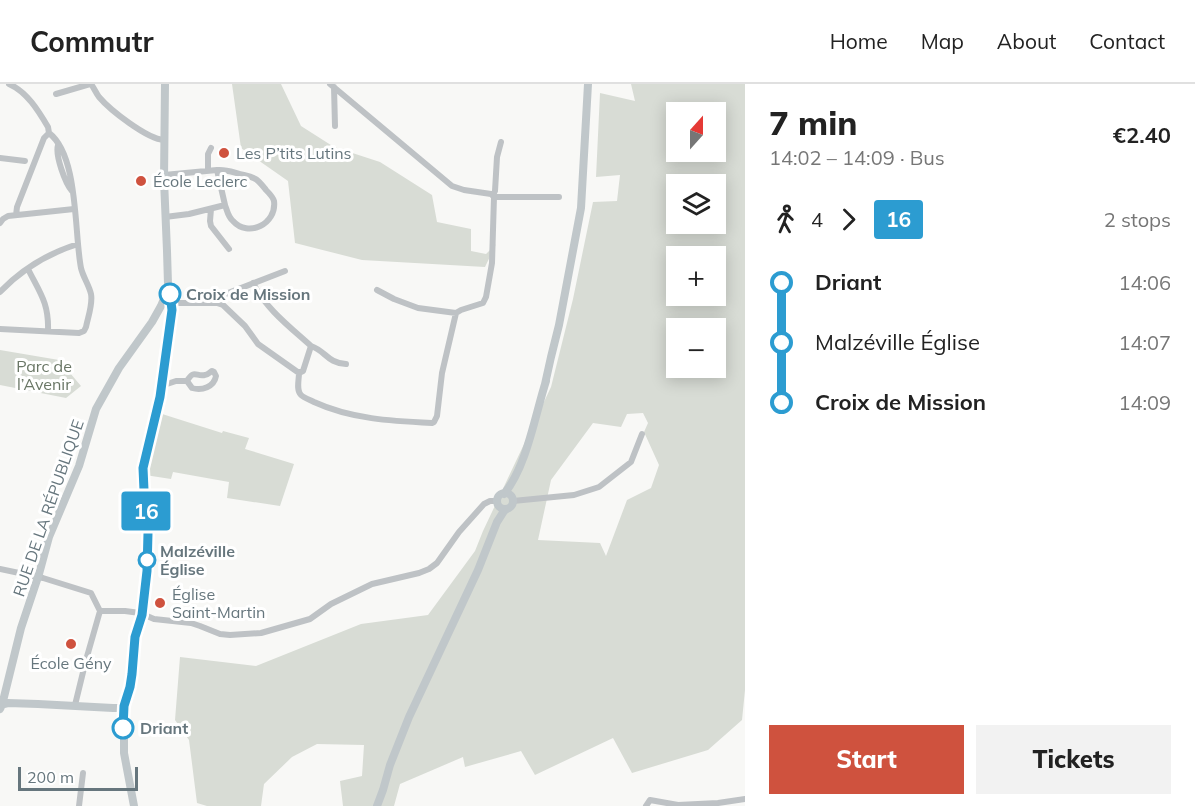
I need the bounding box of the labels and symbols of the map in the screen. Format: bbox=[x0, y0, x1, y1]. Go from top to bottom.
north arrow bbox=[666, 102, 726, 162]
place label: Les P’tits Lutins bbox=[236, 143, 352, 163]
marker: Les P’tits Lutins bbox=[217, 146, 231, 160]
place label: École Leclerc bbox=[153, 171, 247, 191]
marker: École Leclerc bbox=[134, 174, 148, 188]
marker: Croix de Mission bbox=[159, 283, 181, 305]
place label: Croix de Mission bbox=[186, 284, 310, 304]
park label: Parc de l’Avenir bbox=[16, 356, 72, 394]
street label: RUE DE LA RÉPUBLIQUE bbox=[8, 417, 88, 599]
line badge: 16 bbox=[119, 492, 173, 530]
place label: Malzéville Église bbox=[160, 541, 235, 579]
marker: Malzéville Église bbox=[138, 551, 156, 569]
place label: Église Saint-Martin bbox=[172, 584, 265, 622]
marker: Église Saint-Martin bbox=[153, 596, 167, 610]
marker: École Gény bbox=[64, 637, 78, 651]
place label: École Gény bbox=[30, 653, 112, 673]
marker: Driant bbox=[112, 717, 134, 739]
place label: Driant bbox=[140, 718, 188, 738]
scale bar bbox=[18, 764, 138, 792]

